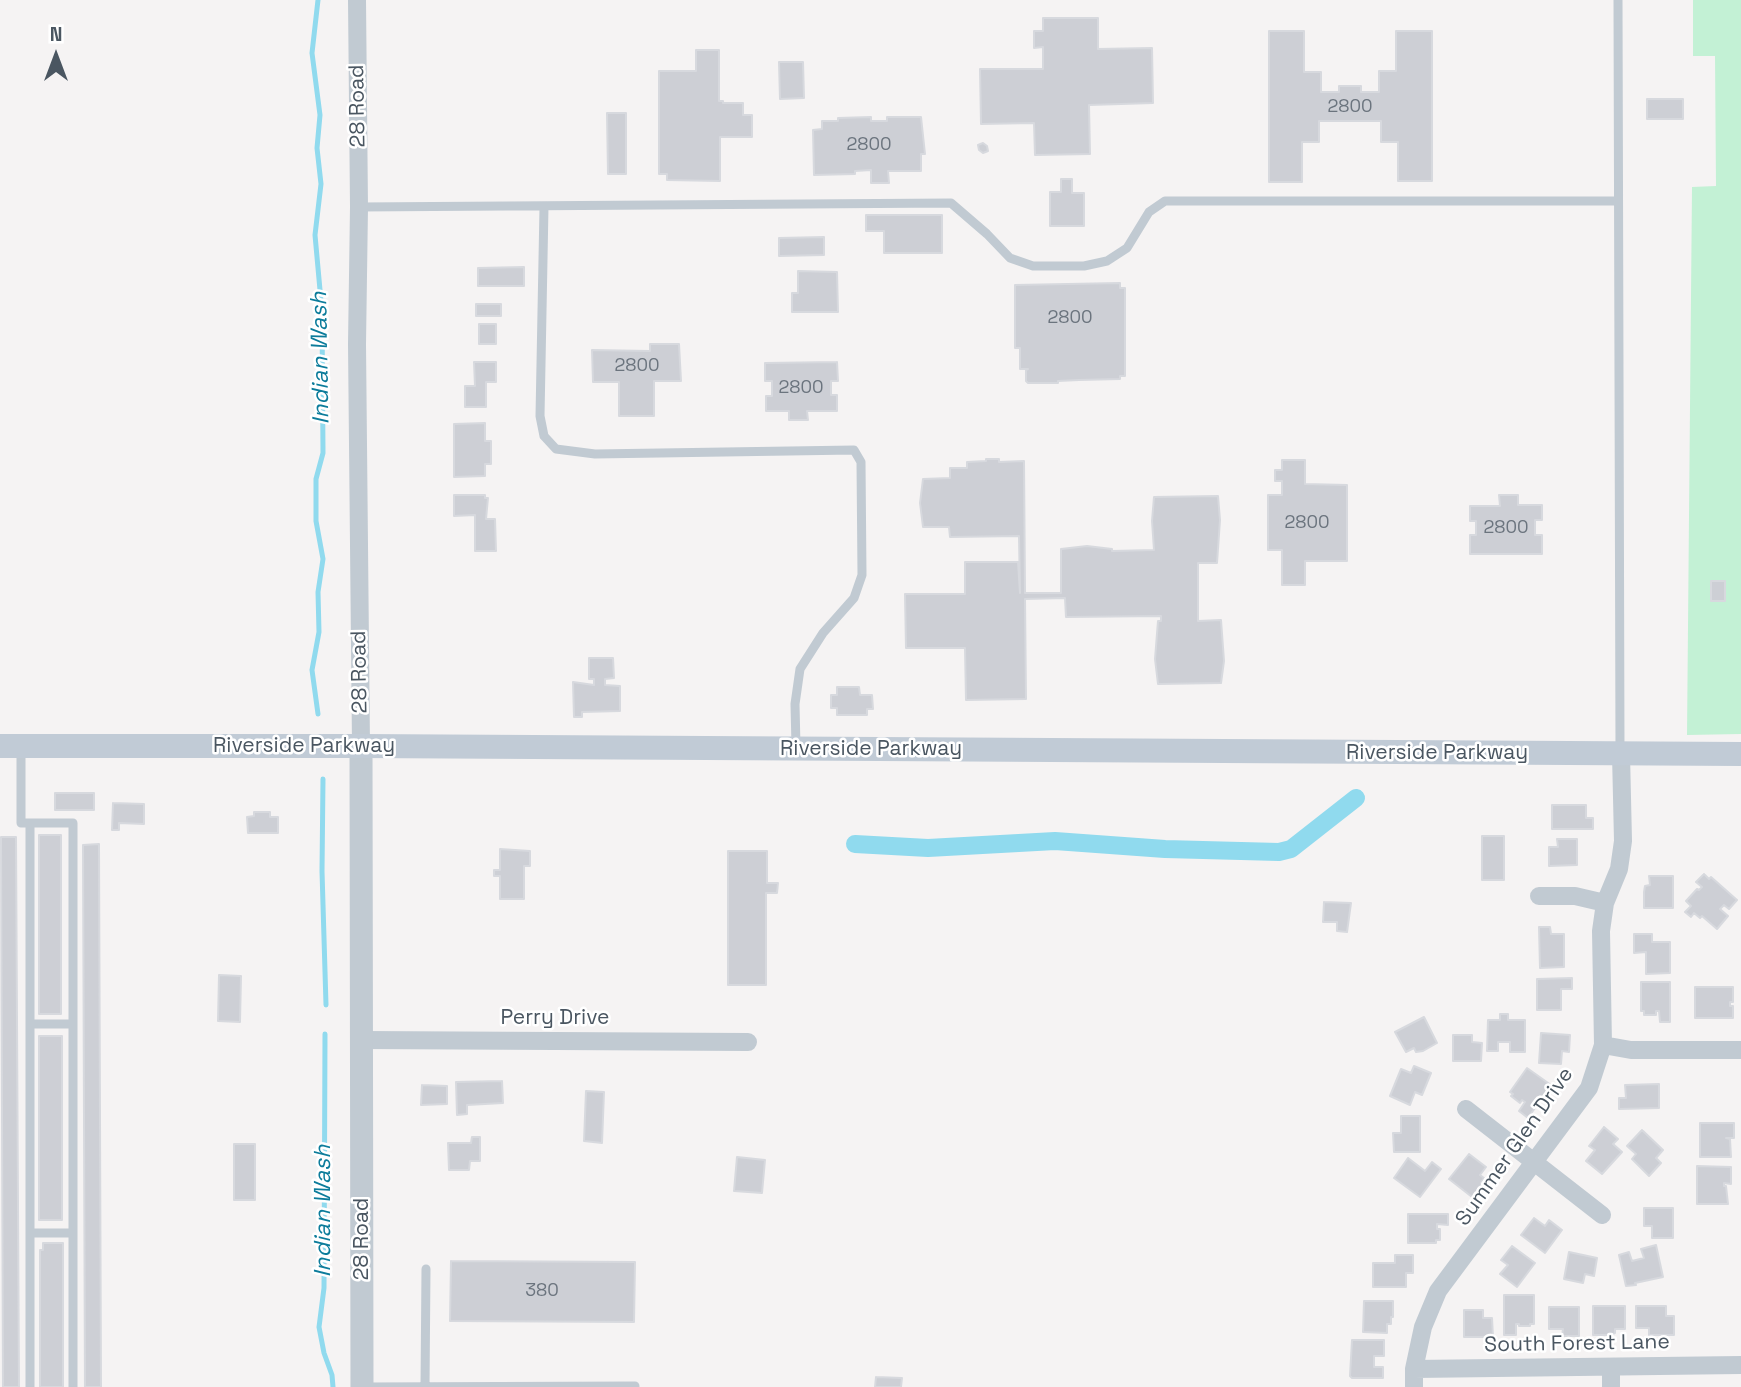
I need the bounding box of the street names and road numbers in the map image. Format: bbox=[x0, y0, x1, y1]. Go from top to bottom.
street label: 28 Road bbox=[345, 64, 371, 148]
street label: 28 Road bbox=[347, 630, 373, 714]
street label: Riverside Parkway bbox=[213, 733, 395, 759]
street label: Riverside Parkway bbox=[780, 736, 962, 762]
street label: Riverside Parkway bbox=[1346, 740, 1528, 766]
street label: Perry Drive bbox=[500, 1005, 610, 1031]
street label: Summer Glen Drive bbox=[1451, 1063, 1579, 1231]
street label: 28 Road bbox=[349, 1198, 375, 1280]
street label: South Forest Lane bbox=[1484, 1330, 1670, 1358]

